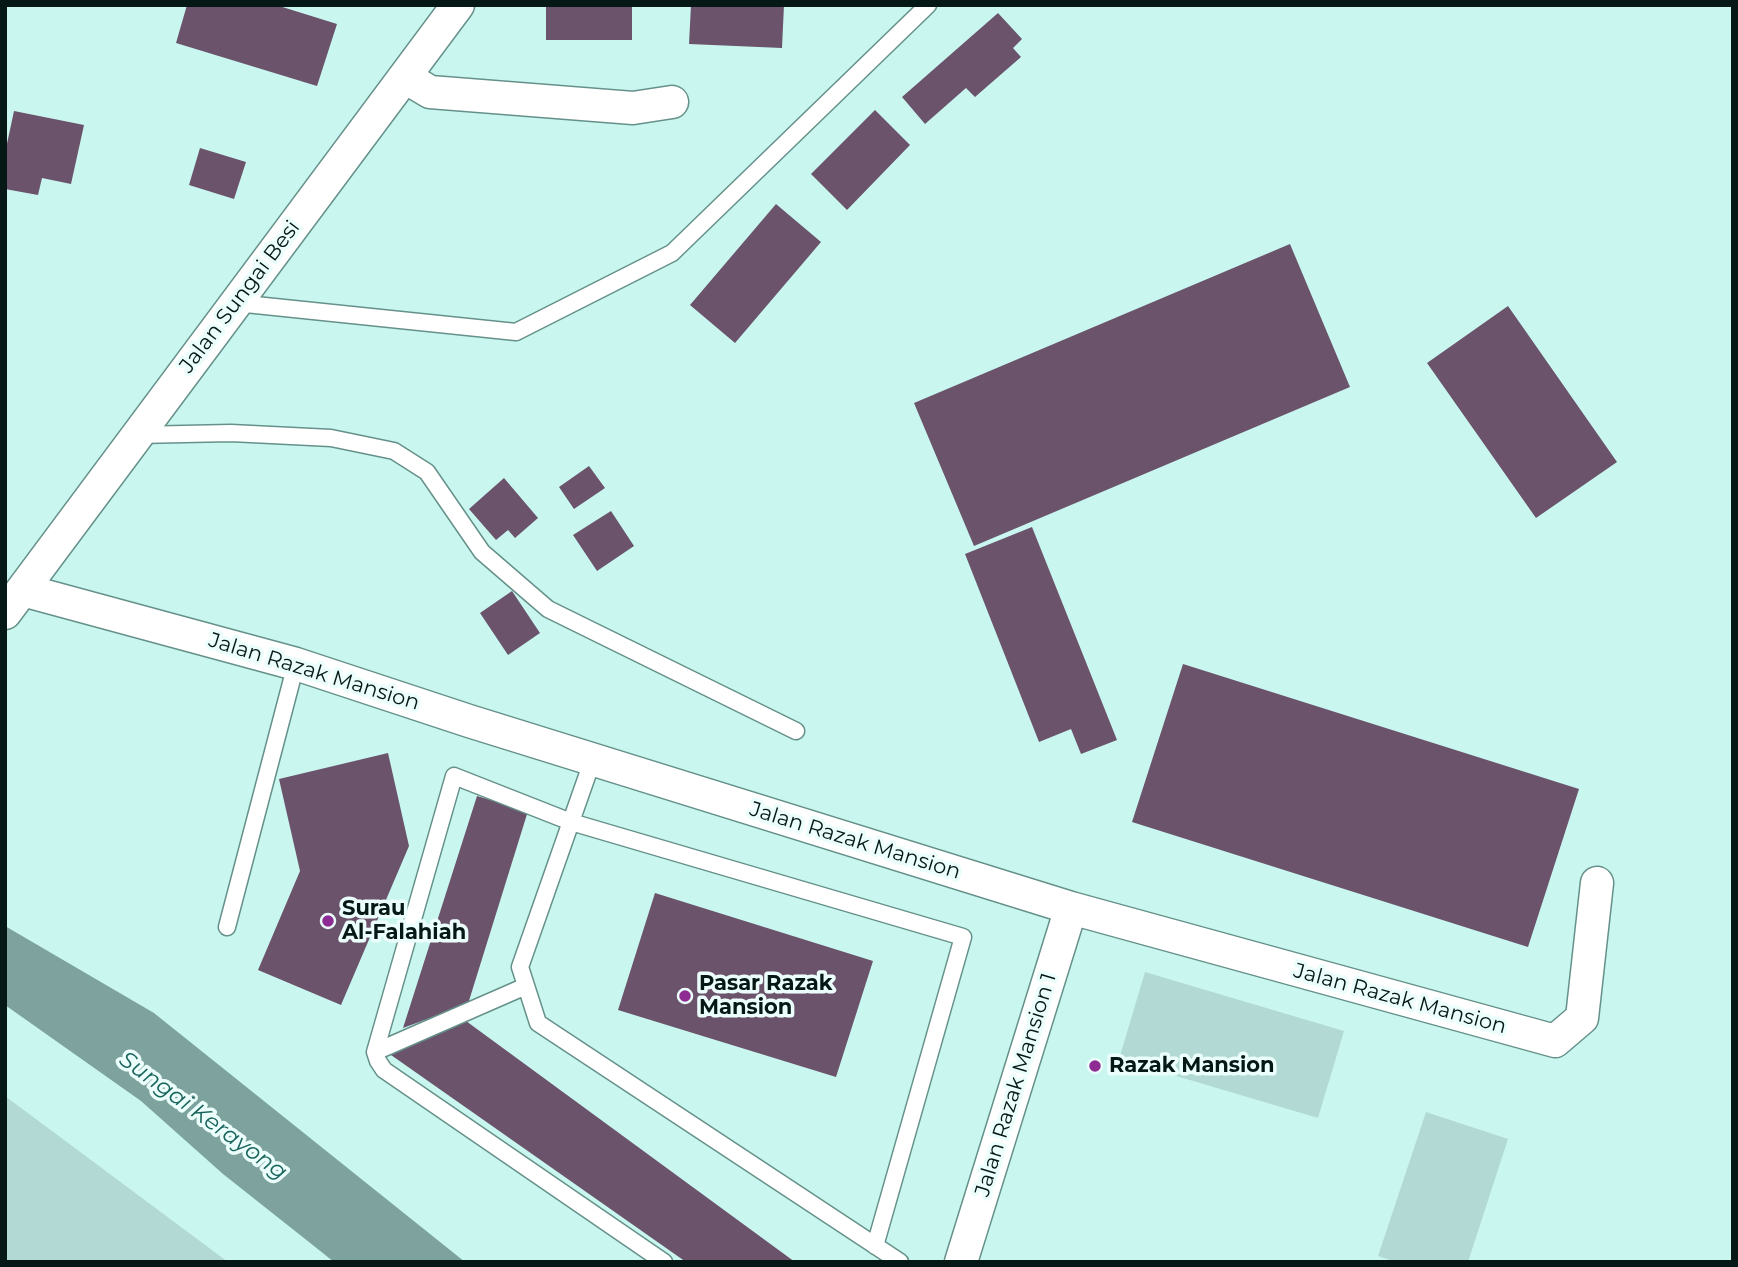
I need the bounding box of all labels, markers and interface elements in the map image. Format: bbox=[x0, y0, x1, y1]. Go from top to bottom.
street label: Jalan Sungai Besi bbox=[175, 216, 305, 378]
street label: Jalan Razak Mansion bbox=[206, 628, 422, 716]
street label: Jalan Razak Mansion bbox=[747, 797, 963, 885]
place label: Surau Al-Falahiah bbox=[342, 896, 466, 946]
marker: Surau Al-Falahiah bbox=[320, 913, 336, 929]
street label: Jalan Razak Mansion bbox=[1291, 958, 1509, 1040]
street label: Jalan Razak Mansion 1 bbox=[970, 970, 1062, 1200]
place label: Pasar Razak Mansion bbox=[699, 971, 833, 1021]
marker: Pasar Razak Mansion bbox=[677, 988, 693, 1004]
water label: Sungai Kerayong bbox=[114, 1046, 292, 1186]
place label: Razak Mansion bbox=[1109, 1053, 1275, 1079]
marker: Razak Mansion bbox=[1087, 1058, 1103, 1074]

